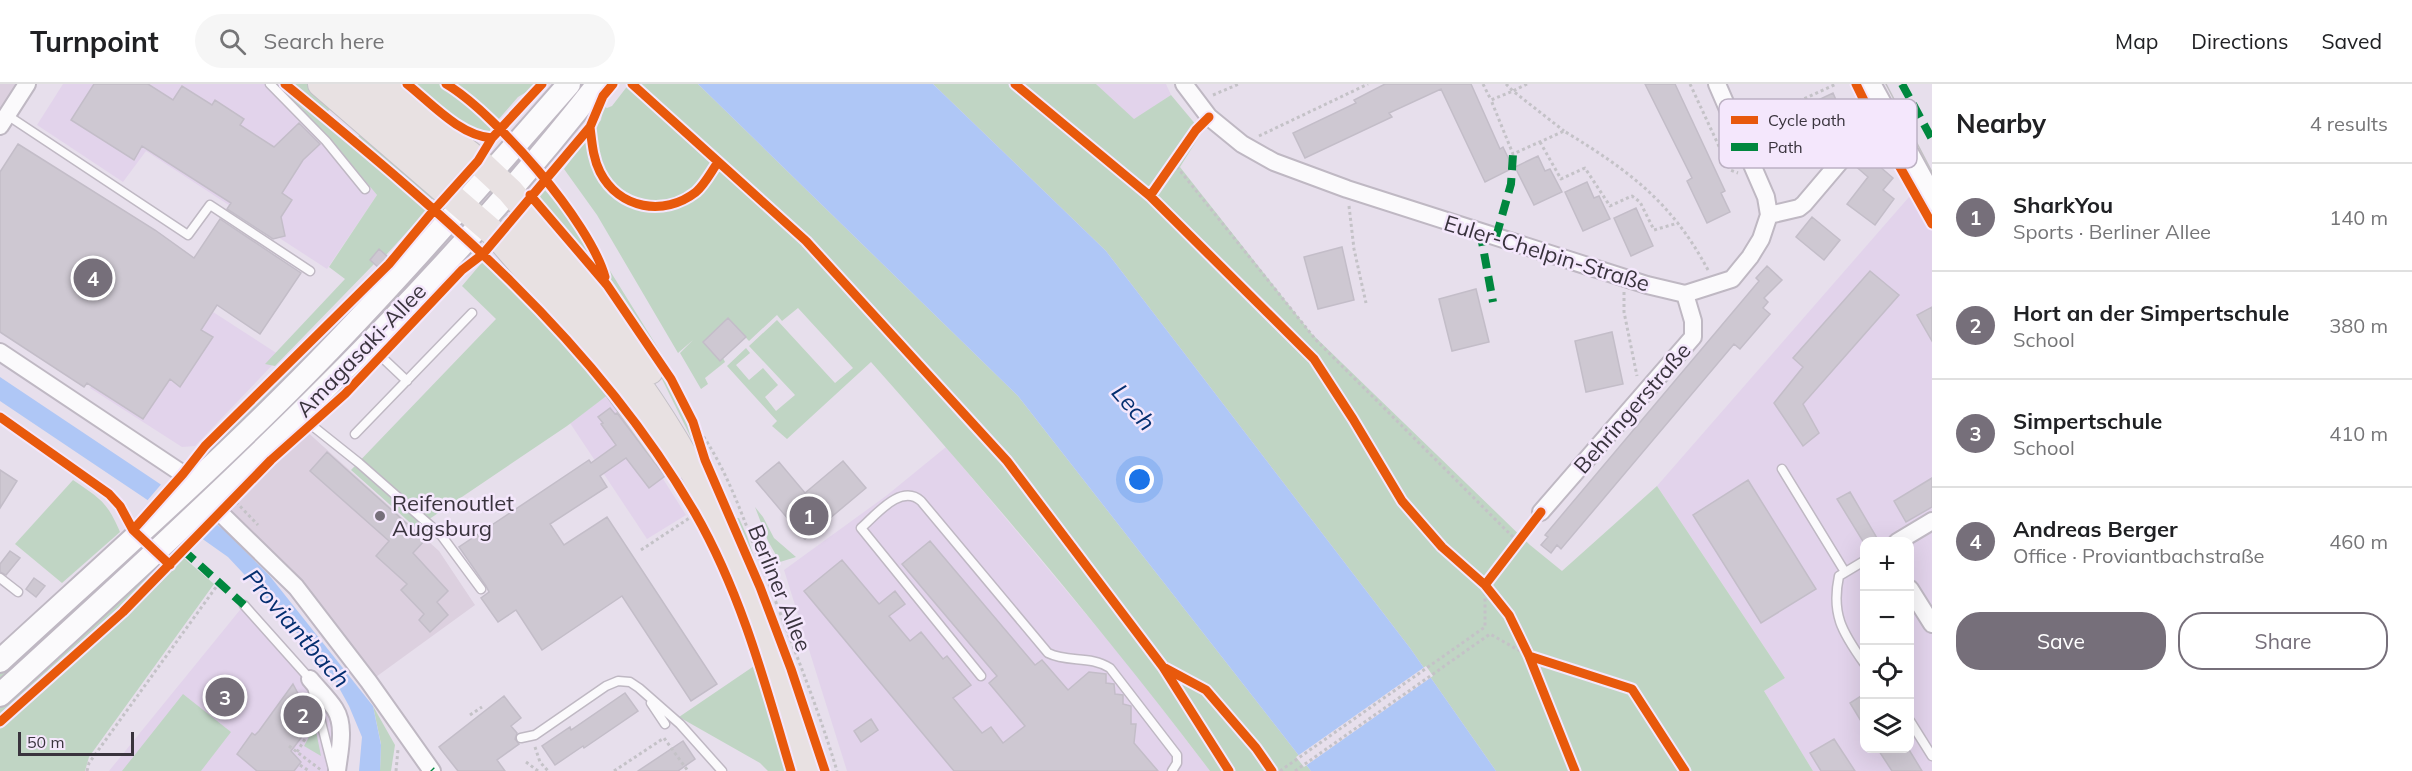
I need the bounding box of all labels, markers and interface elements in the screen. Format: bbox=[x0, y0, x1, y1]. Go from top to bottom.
search box bbox=[195, 14, 615, 68]
text: Turnpoint bbox=[30, 24, 159, 59]
icon: search bbox=[216, 25, 249, 58]
text: Search here bbox=[264, 27, 384, 55]
text: Map bbox=[2115, 28, 2158, 54]
text: Directions bbox=[2191, 28, 2288, 54]
text: Saved bbox=[2321, 28, 2382, 54]
legend bbox=[1719, 99, 1917, 168]
text: Nearby bbox=[1956, 107, 2046, 140]
text: Cycle path bbox=[1768, 110, 1846, 130]
text: 4 results bbox=[2310, 111, 2388, 136]
text: Path bbox=[1768, 137, 1803, 157]
text: SharkYou bbox=[2013, 191, 2113, 219]
text: 1 bbox=[1970, 205, 1982, 230]
text: 140 m bbox=[2329, 205, 2388, 230]
street label: Euler-Chelpin-Straße bbox=[1441, 208, 1653, 298]
text: Sports · Berliner Allee bbox=[2013, 219, 2211, 244]
pin: 4 bbox=[74, 256, 112, 300]
street label: Amagasaki-Allee bbox=[290, 277, 432, 423]
text: Hort an der Simpertschule bbox=[2013, 299, 2289, 327]
text: 2 bbox=[1970, 313, 1982, 338]
text: 380 m bbox=[2329, 313, 2388, 338]
text: School bbox=[2013, 327, 2075, 352]
street label: Behringerstraße bbox=[1567, 337, 1697, 479]
water label: Lech bbox=[1106, 378, 1162, 436]
text: Simpertschule bbox=[2013, 407, 2162, 435]
text: 3 bbox=[1970, 421, 1982, 446]
text: 410 m bbox=[2329, 421, 2388, 446]
text: School bbox=[2013, 435, 2075, 460]
your location bbox=[1125, 465, 1154, 494]
place label: Reifenoutlet Augsburg bbox=[392, 489, 514, 542]
pin: 1 bbox=[790, 494, 828, 538]
marker: Reifenoutlet Augsburg bbox=[373, 509, 387, 523]
text: Andreas Berger bbox=[2013, 515, 2178, 543]
street label: Berliner Allee bbox=[742, 520, 818, 656]
text: 4 bbox=[1970, 529, 1982, 554]
text: 460 m bbox=[2329, 529, 2388, 554]
map controls bbox=[1860, 537, 1914, 753]
button: + bbox=[1860, 537, 1914, 591]
text: Office · Proviantbachstraße bbox=[2013, 543, 2264, 568]
water label: Proviantbach bbox=[237, 562, 357, 694]
button: − bbox=[1860, 591, 1914, 645]
button: Save bbox=[1956, 612, 2166, 670]
button: Share bbox=[2178, 612, 2388, 670]
button: locate bbox=[1860, 645, 1914, 699]
pin: 3 bbox=[206, 674, 244, 720]
pin: 2 bbox=[284, 692, 322, 738]
button: layers bbox=[1860, 699, 1914, 753]
scale bar bbox=[18, 729, 134, 756]
text: 50 m bbox=[27, 732, 64, 752]

